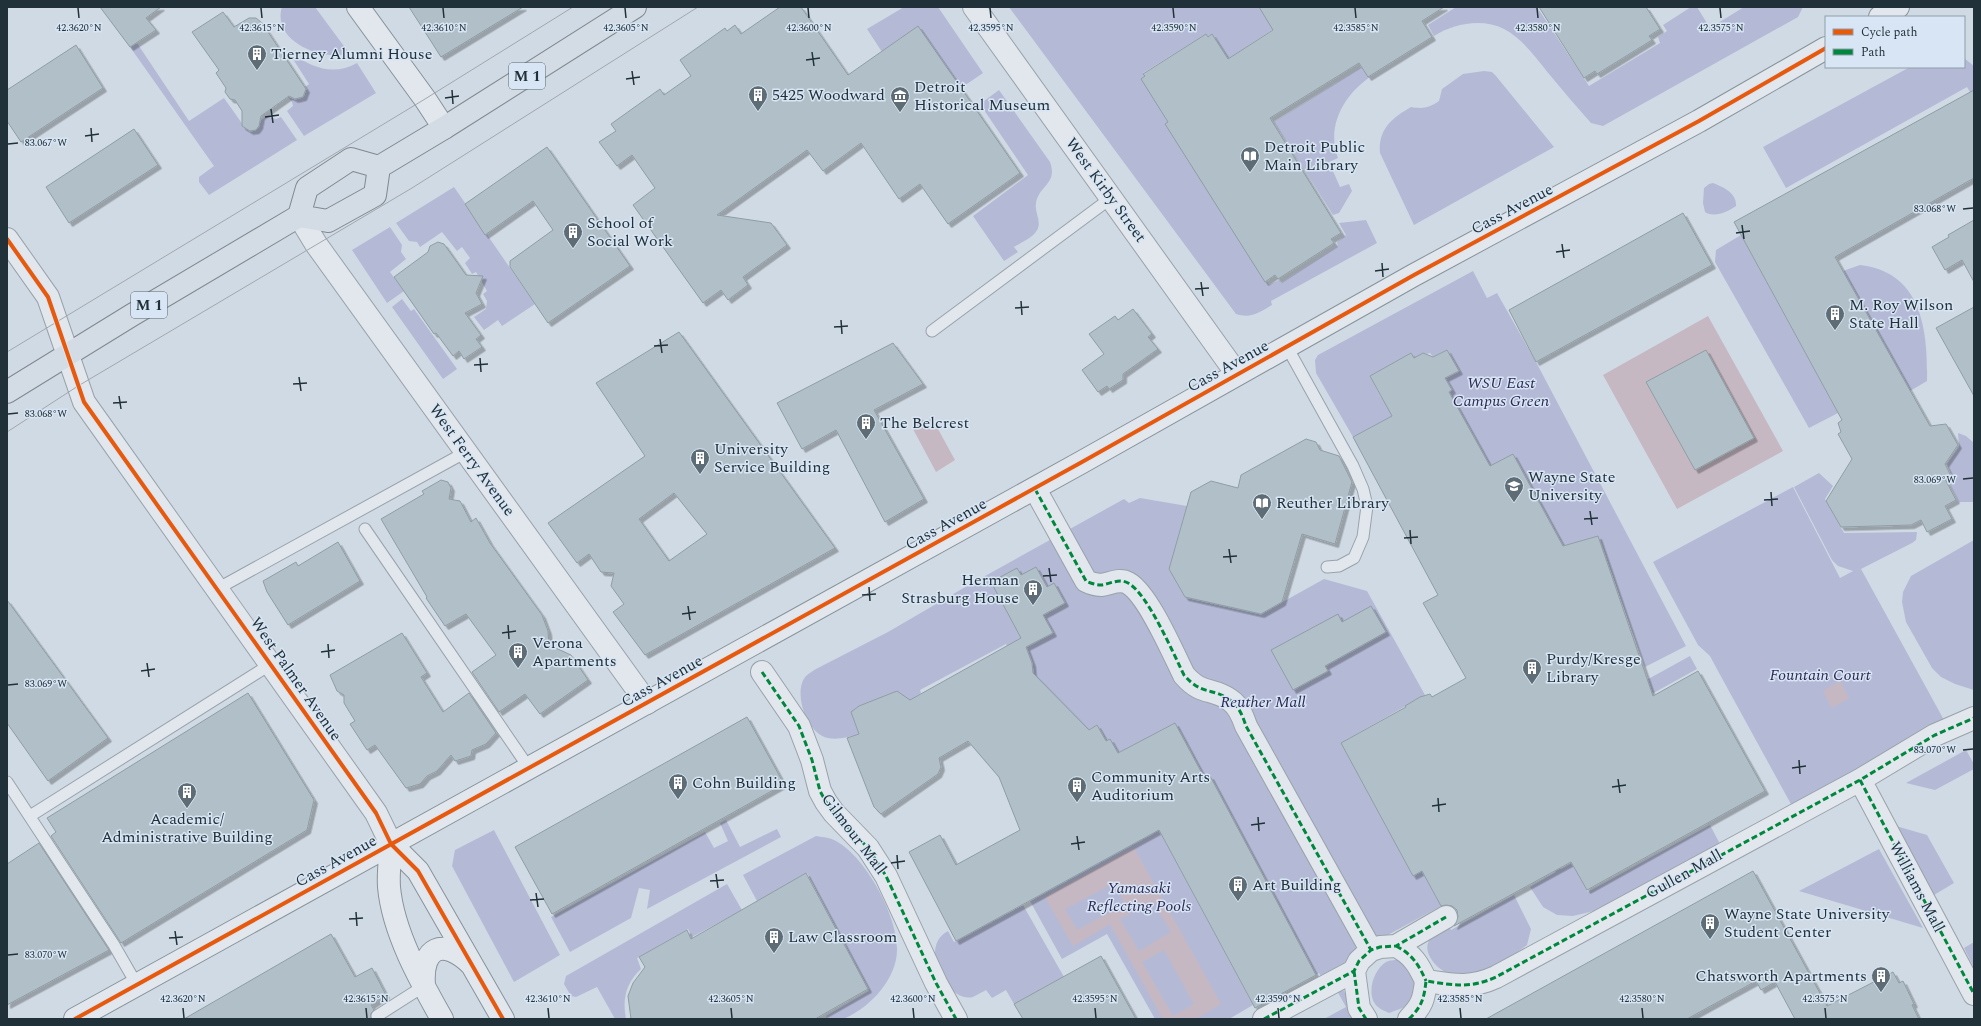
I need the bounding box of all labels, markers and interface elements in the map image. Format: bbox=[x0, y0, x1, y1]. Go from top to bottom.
legend bbox=[1825, 16, 1965, 68]
text: 42.3620°N bbox=[56, 20, 102, 36]
text: 42.3615°N bbox=[239, 20, 285, 36]
text: 42.3610°N bbox=[421, 20, 467, 36]
text: 42.3605°N bbox=[603, 20, 649, 36]
text: 42.3600°N bbox=[786, 20, 832, 36]
text: 42.3595°N bbox=[968, 20, 1014, 36]
text: 42.3590°N bbox=[1151, 20, 1197, 36]
text: 42.3585°N bbox=[1333, 20, 1379, 36]
text: 42.3580°N bbox=[1515, 20, 1561, 36]
text: 42.3575°N bbox=[1698, 20, 1744, 36]
text: Cycle path bbox=[1861, 23, 1918, 42]
place label: Tierney Alumni House bbox=[271, 42, 432, 66]
building icon: Tierney Alumni House bbox=[246, 43, 268, 71]
text: Path bbox=[1861, 43, 1886, 62]
road number: M 1 bbox=[509, 63, 545, 89]
place label: Detroit Historical Museum bbox=[914, 75, 1050, 117]
place label: 5425 Woodward bbox=[772, 83, 885, 107]
building icon: 5425 Woodward bbox=[747, 84, 769, 112]
museum icon: Detroit Historical Museum bbox=[889, 85, 911, 113]
street label: West Kirby Street bbox=[1060, 132, 1153, 248]
text: 83.067°W bbox=[25, 135, 67, 151]
place label: Detroit Public Main Library bbox=[1264, 135, 1365, 177]
library icon: Detroit Public Main Library bbox=[1239, 145, 1261, 173]
street label: Cass Avenue bbox=[1467, 177, 1557, 241]
text: 83.068°W bbox=[1914, 201, 1956, 217]
place label: School of Social Work bbox=[587, 211, 673, 253]
building icon: School of Social Work bbox=[562, 221, 584, 249]
road number: M 1 bbox=[131, 292, 167, 318]
place label: M. Roy Wilson State Hall bbox=[1849, 293, 1953, 335]
building icon: M. Roy Wilson State Hall bbox=[1824, 303, 1846, 331]
street label: Cass Avenue bbox=[1183, 334, 1273, 398]
park label: WSU East Campus Green bbox=[1453, 371, 1550, 413]
street label: West Ferry Avenue bbox=[423, 399, 521, 521]
text: 83.068°W bbox=[25, 406, 67, 422]
place label: The Belcrest bbox=[880, 411, 969, 435]
building icon: The Belcrest bbox=[855, 412, 877, 440]
place label: University Service Building bbox=[714, 437, 830, 479]
building icon: University Service Building bbox=[689, 447, 711, 475]
place label: Wayne State University bbox=[1528, 465, 1615, 507]
text: 83.069°W bbox=[1914, 472, 1956, 488]
school or university icon: Wayne State University bbox=[1503, 475, 1525, 503]
place label: Reuther Library bbox=[1276, 491, 1390, 515]
street label: Cass Avenue bbox=[901, 492, 991, 556]
library icon: Reuther Library bbox=[1251, 492, 1273, 520]
place label: Herman Strasburg House bbox=[901, 568, 1019, 610]
building icon: Herman Strasburg House bbox=[1022, 578, 1044, 606]
street label: West Palmer Avenue bbox=[244, 612, 348, 746]
place label: Verona Apartments bbox=[532, 631, 617, 673]
building icon: Verona Apartments bbox=[507, 641, 529, 669]
place label: Purdy/Kresge Library bbox=[1546, 647, 1641, 689]
street label: Cass Avenue bbox=[617, 649, 707, 713]
building icon: Purdy/Kresge Library bbox=[1521, 657, 1543, 685]
park label: Fountain Court bbox=[1770, 663, 1871, 687]
text: 83.069°W bbox=[25, 676, 67, 692]
park label: Reuther Mall bbox=[1220, 690, 1306, 714]
text: 83.070°W bbox=[1914, 742, 1956, 758]
place label: Community Arts Auditorium bbox=[1091, 765, 1210, 807]
place label: Cohn Building bbox=[692, 771, 796, 795]
building icon: Cohn Building bbox=[667, 772, 689, 800]
building icon: Community Arts Auditorium bbox=[1066, 775, 1088, 803]
building icon: Academic/ Administrative Building bbox=[176, 781, 198, 809]
street label: Gilmour Mall bbox=[815, 788, 893, 880]
place label: Academic/ Administrative Building bbox=[101, 807, 273, 849]
street label: Cass Avenue bbox=[291, 829, 381, 893]
street label: Williams Mall bbox=[1883, 837, 1951, 937]
street label: Gullen Mall bbox=[1641, 843, 1727, 905]
place label: Art Building bbox=[1252, 873, 1341, 897]
building icon: Art Building bbox=[1227, 874, 1249, 902]
park label: Yamasaki Reflecting Pools bbox=[1087, 876, 1191, 918]
place label: Wayne State University Student Center bbox=[1724, 902, 1891, 944]
building icon: Wayne State University Student Center bbox=[1699, 912, 1721, 940]
place label: Law Classroom bbox=[788, 925, 898, 949]
building icon: Law Classroom bbox=[763, 926, 785, 954]
text: 83.070°W bbox=[25, 947, 67, 963]
place label: Chatsworth Apartments bbox=[1695, 964, 1867, 988]
building icon: Chatsworth Apartments bbox=[1870, 965, 1892, 993]
text: 42.3620°N bbox=[160, 991, 206, 1007]
text: 42.3615°N bbox=[343, 991, 389, 1007]
text: 42.3610°N bbox=[525, 991, 571, 1007]
text: 42.3605°N bbox=[708, 991, 754, 1007]
text: 42.3600°N bbox=[890, 991, 936, 1007]
text: 42.3595°N bbox=[1072, 991, 1118, 1007]
text: 42.3590°N bbox=[1255, 991, 1301, 1007]
text: 42.3585°N bbox=[1437, 991, 1483, 1007]
text: 42.3580°N bbox=[1619, 991, 1665, 1007]
text: 42.3575°N bbox=[1802, 991, 1848, 1007]

